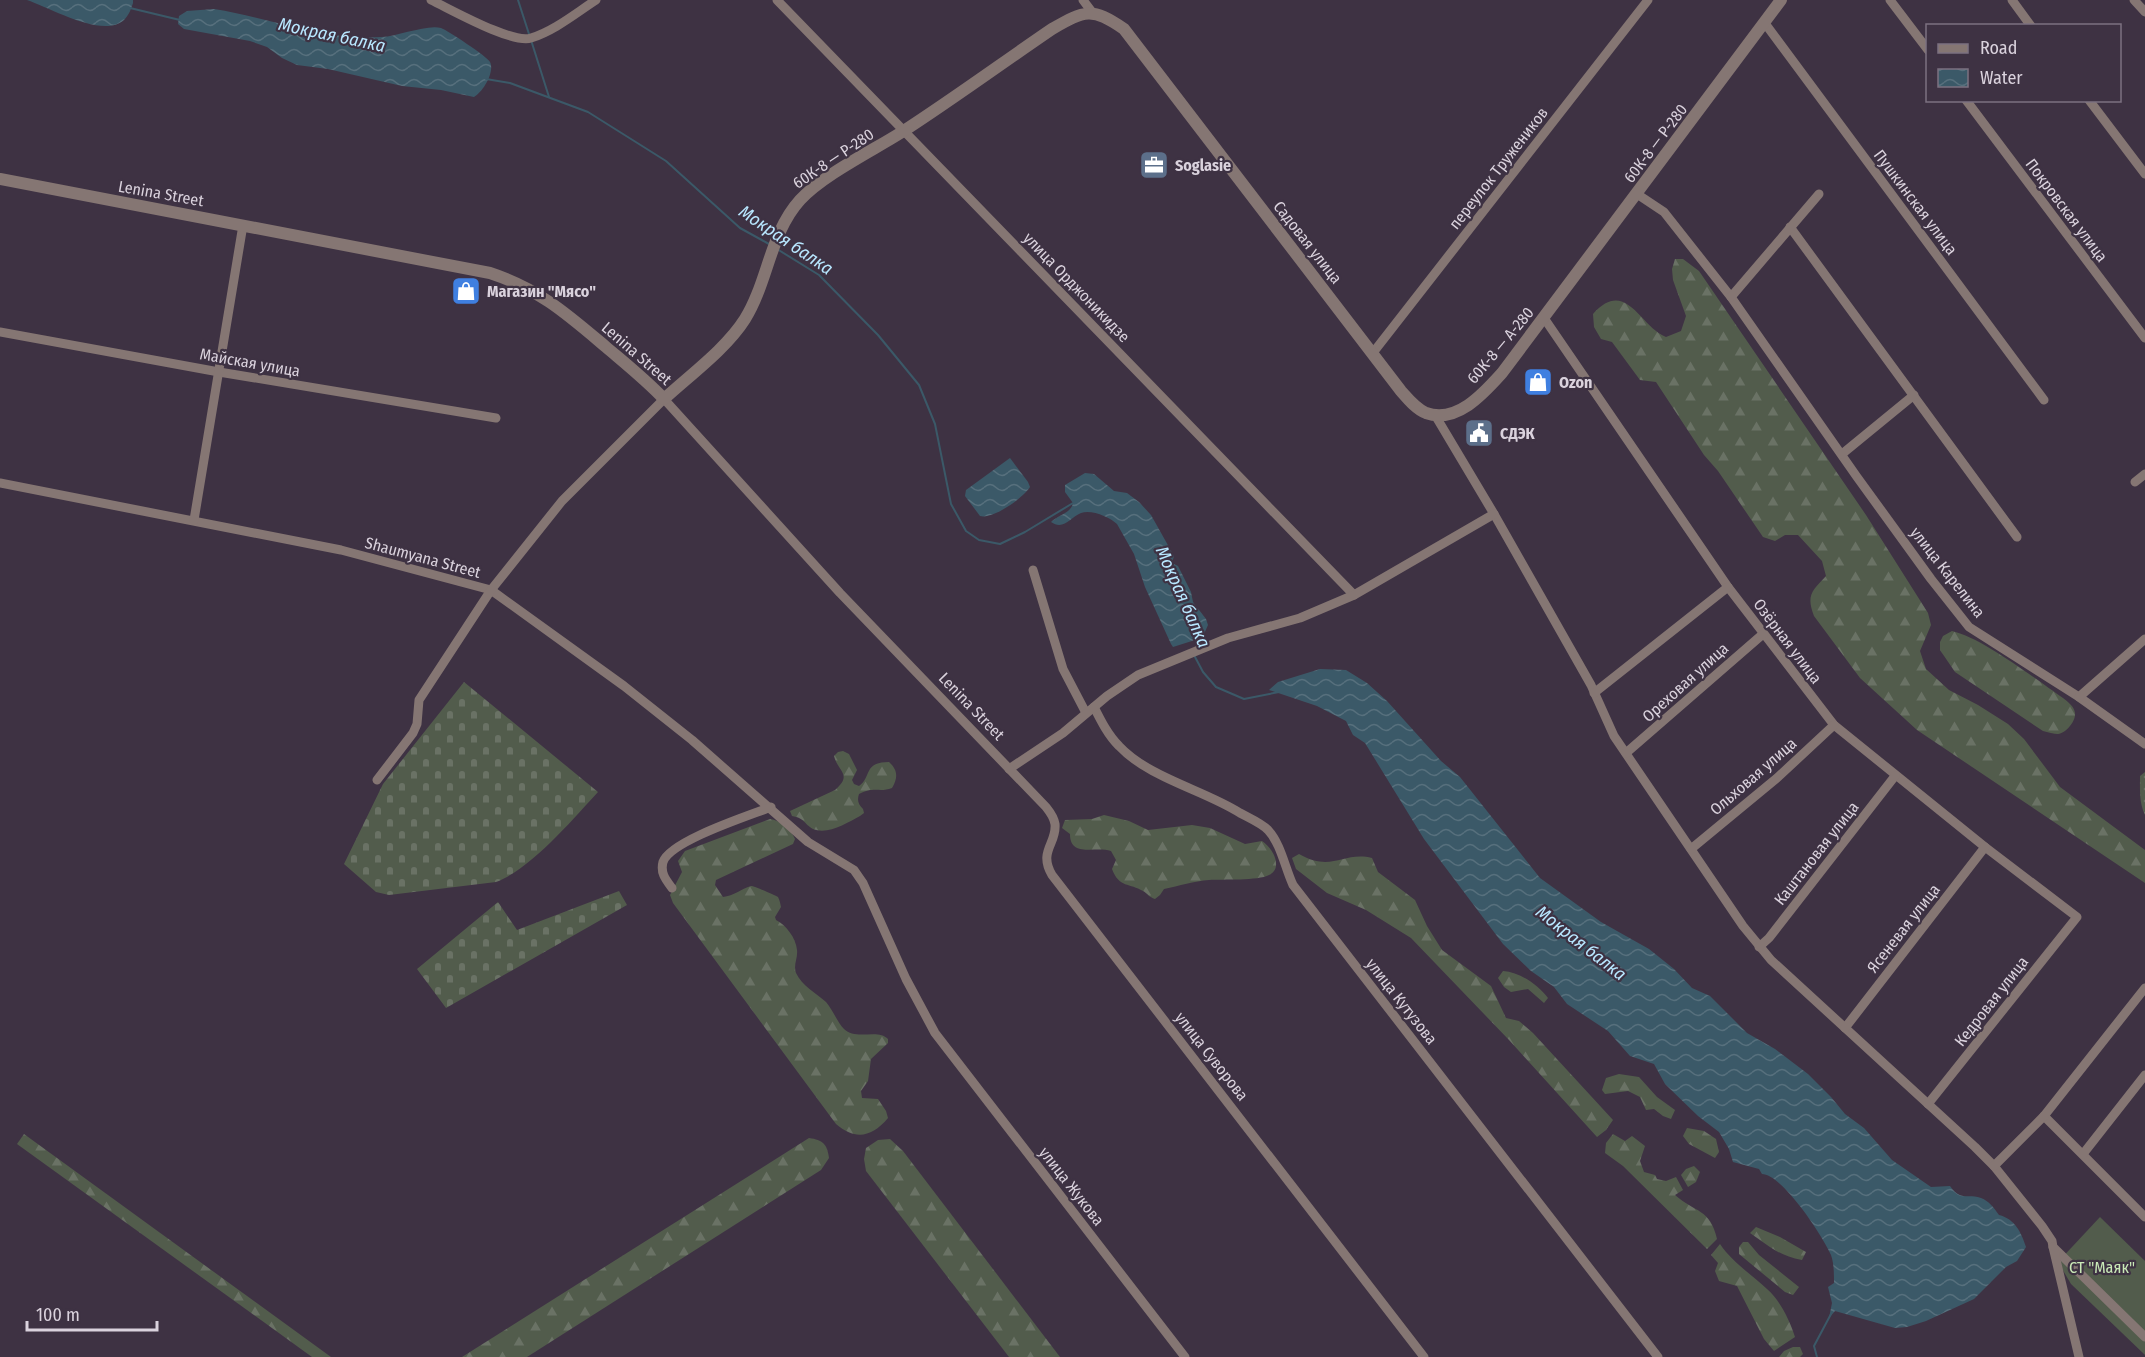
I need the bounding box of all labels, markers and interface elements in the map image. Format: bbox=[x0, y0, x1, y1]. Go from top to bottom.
water label: Мокрая балка bbox=[277, 13, 387, 57]
legend bbox=[1926, 24, 2121, 102]
text: Road bbox=[1980, 37, 2017, 59]
text: Water bbox=[1980, 67, 2023, 89]
street label: 60К-8 — Р-280 bbox=[1620, 100, 1691, 186]
street label: переулок Тружеников bbox=[1445, 104, 1552, 233]
street label: 60К-8 — Р-280 bbox=[789, 124, 877, 192]
street label: Пушкинская улица bbox=[1870, 146, 1961, 259]
office icon: Soglasie bbox=[1138, 149, 1170, 181]
street label: Покровская улица bbox=[2022, 155, 2112, 266]
place label: Soglasie bbox=[1175, 156, 1231, 175]
street label: Lenina Street bbox=[117, 177, 206, 210]
street label: Садовая улица bbox=[1269, 197, 1346, 288]
water label: Мокрая балка bbox=[735, 200, 837, 280]
street label: улица Орджоникидзе bbox=[1019, 229, 1134, 346]
shop icon: Магазин "Мясо" bbox=[450, 275, 482, 307]
place label: Магазин "Мясо" bbox=[487, 282, 596, 301]
street label: 60К-8 — А-280 bbox=[1463, 303, 1538, 387]
street label: Lenina Street bbox=[598, 318, 676, 389]
street label: Майская улица bbox=[198, 344, 302, 381]
shop icon: Ozon bbox=[1522, 366, 1554, 398]
place label: Ozon bbox=[1559, 373, 1592, 392]
public building icon: СДЭК bbox=[1463, 417, 1495, 449]
place label: СДЭК bbox=[1500, 424, 1536, 443]
street label: улица Карелина bbox=[1906, 523, 1989, 621]
street label: Shaumyana Street bbox=[363, 533, 483, 582]
water label: Мокрая балка bbox=[1151, 543, 1215, 651]
street label: Озёрная улица bbox=[1749, 595, 1826, 688]
street label: Ореховая улица bbox=[1638, 639, 1732, 726]
street label: Lenina Street bbox=[935, 669, 1009, 745]
street label: Ольховая улица bbox=[1706, 734, 1801, 819]
street label: Каштановая улица bbox=[1770, 798, 1863, 909]
street label: Ясеневая улица bbox=[1863, 880, 1944, 976]
water label: Мокрая балка bbox=[1531, 901, 1631, 985]
street label: Кедровая улица bbox=[1950, 953, 2032, 1050]
street label: улица Кутузова bbox=[1362, 954, 1441, 1048]
street label: улица Суворова bbox=[1171, 1008, 1252, 1105]
street label: улица Жукова bbox=[1035, 1143, 1108, 1229]
park label: СТ "Маяк" bbox=[2069, 1258, 2135, 1277]
scale bar bbox=[27, 1294, 158, 1332]
text: 100 m bbox=[36, 1304, 80, 1326]

